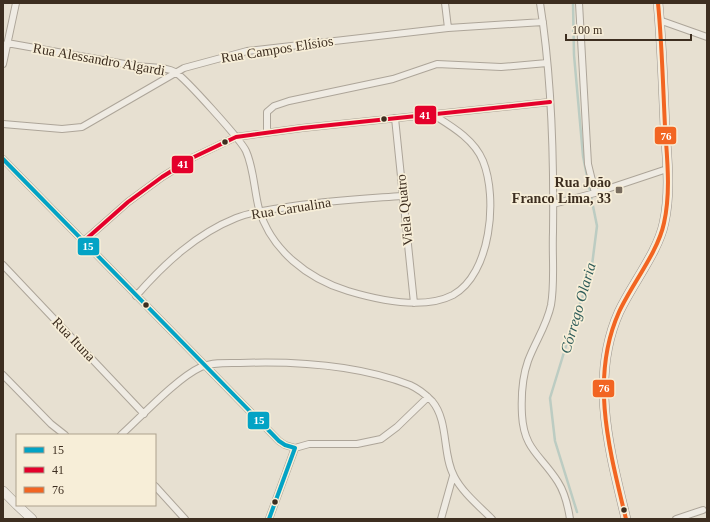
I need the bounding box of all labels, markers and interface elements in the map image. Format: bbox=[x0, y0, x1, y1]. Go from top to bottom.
scale bar bbox=[566, 16, 691, 42]
text: 100 m bbox=[572, 23, 603, 37]
street label: Rua Campos Elísios bbox=[220, 33, 334, 66]
street label: Rua Alessandro Algardi bbox=[32, 40, 166, 79]
line badge: 41 bbox=[414, 105, 437, 125]
text: 41 bbox=[420, 109, 431, 121]
unlabelled marker bbox=[379, 114, 389, 124]
line badge: 76 bbox=[654, 126, 677, 145]
text: 76 bbox=[661, 130, 672, 142]
unlabelled marker bbox=[220, 137, 230, 147]
line badge: 41 bbox=[171, 155, 194, 174]
text: 41 bbox=[178, 158, 189, 170]
street label: Viela Quatro bbox=[393, 173, 416, 246]
place label: Rua João Franco Lima, 33 bbox=[512, 175, 611, 206]
marker: Rua João Franco Lima, 33 bbox=[614, 185, 624, 195]
street label: Rua Carualina bbox=[250, 195, 333, 222]
line badge: 15 bbox=[77, 237, 100, 256]
text: 15 bbox=[83, 240, 94, 252]
water label: Córrego Olaria bbox=[557, 261, 599, 355]
unlabelled marker bbox=[141, 300, 151, 310]
street label: Rua Ituna bbox=[49, 314, 99, 365]
line badge: 76 bbox=[592, 379, 615, 398]
text: 76 bbox=[599, 382, 610, 394]
line badge: 15 bbox=[247, 411, 270, 430]
text: 15 bbox=[254, 414, 265, 426]
legend bbox=[16, 434, 156, 506]
text: 15 bbox=[52, 443, 64, 457]
text: 41 bbox=[52, 463, 64, 477]
text: 76 bbox=[52, 483, 64, 497]
unlabelled marker bbox=[270, 497, 280, 507]
unlabelled marker bbox=[619, 505, 629, 515]

